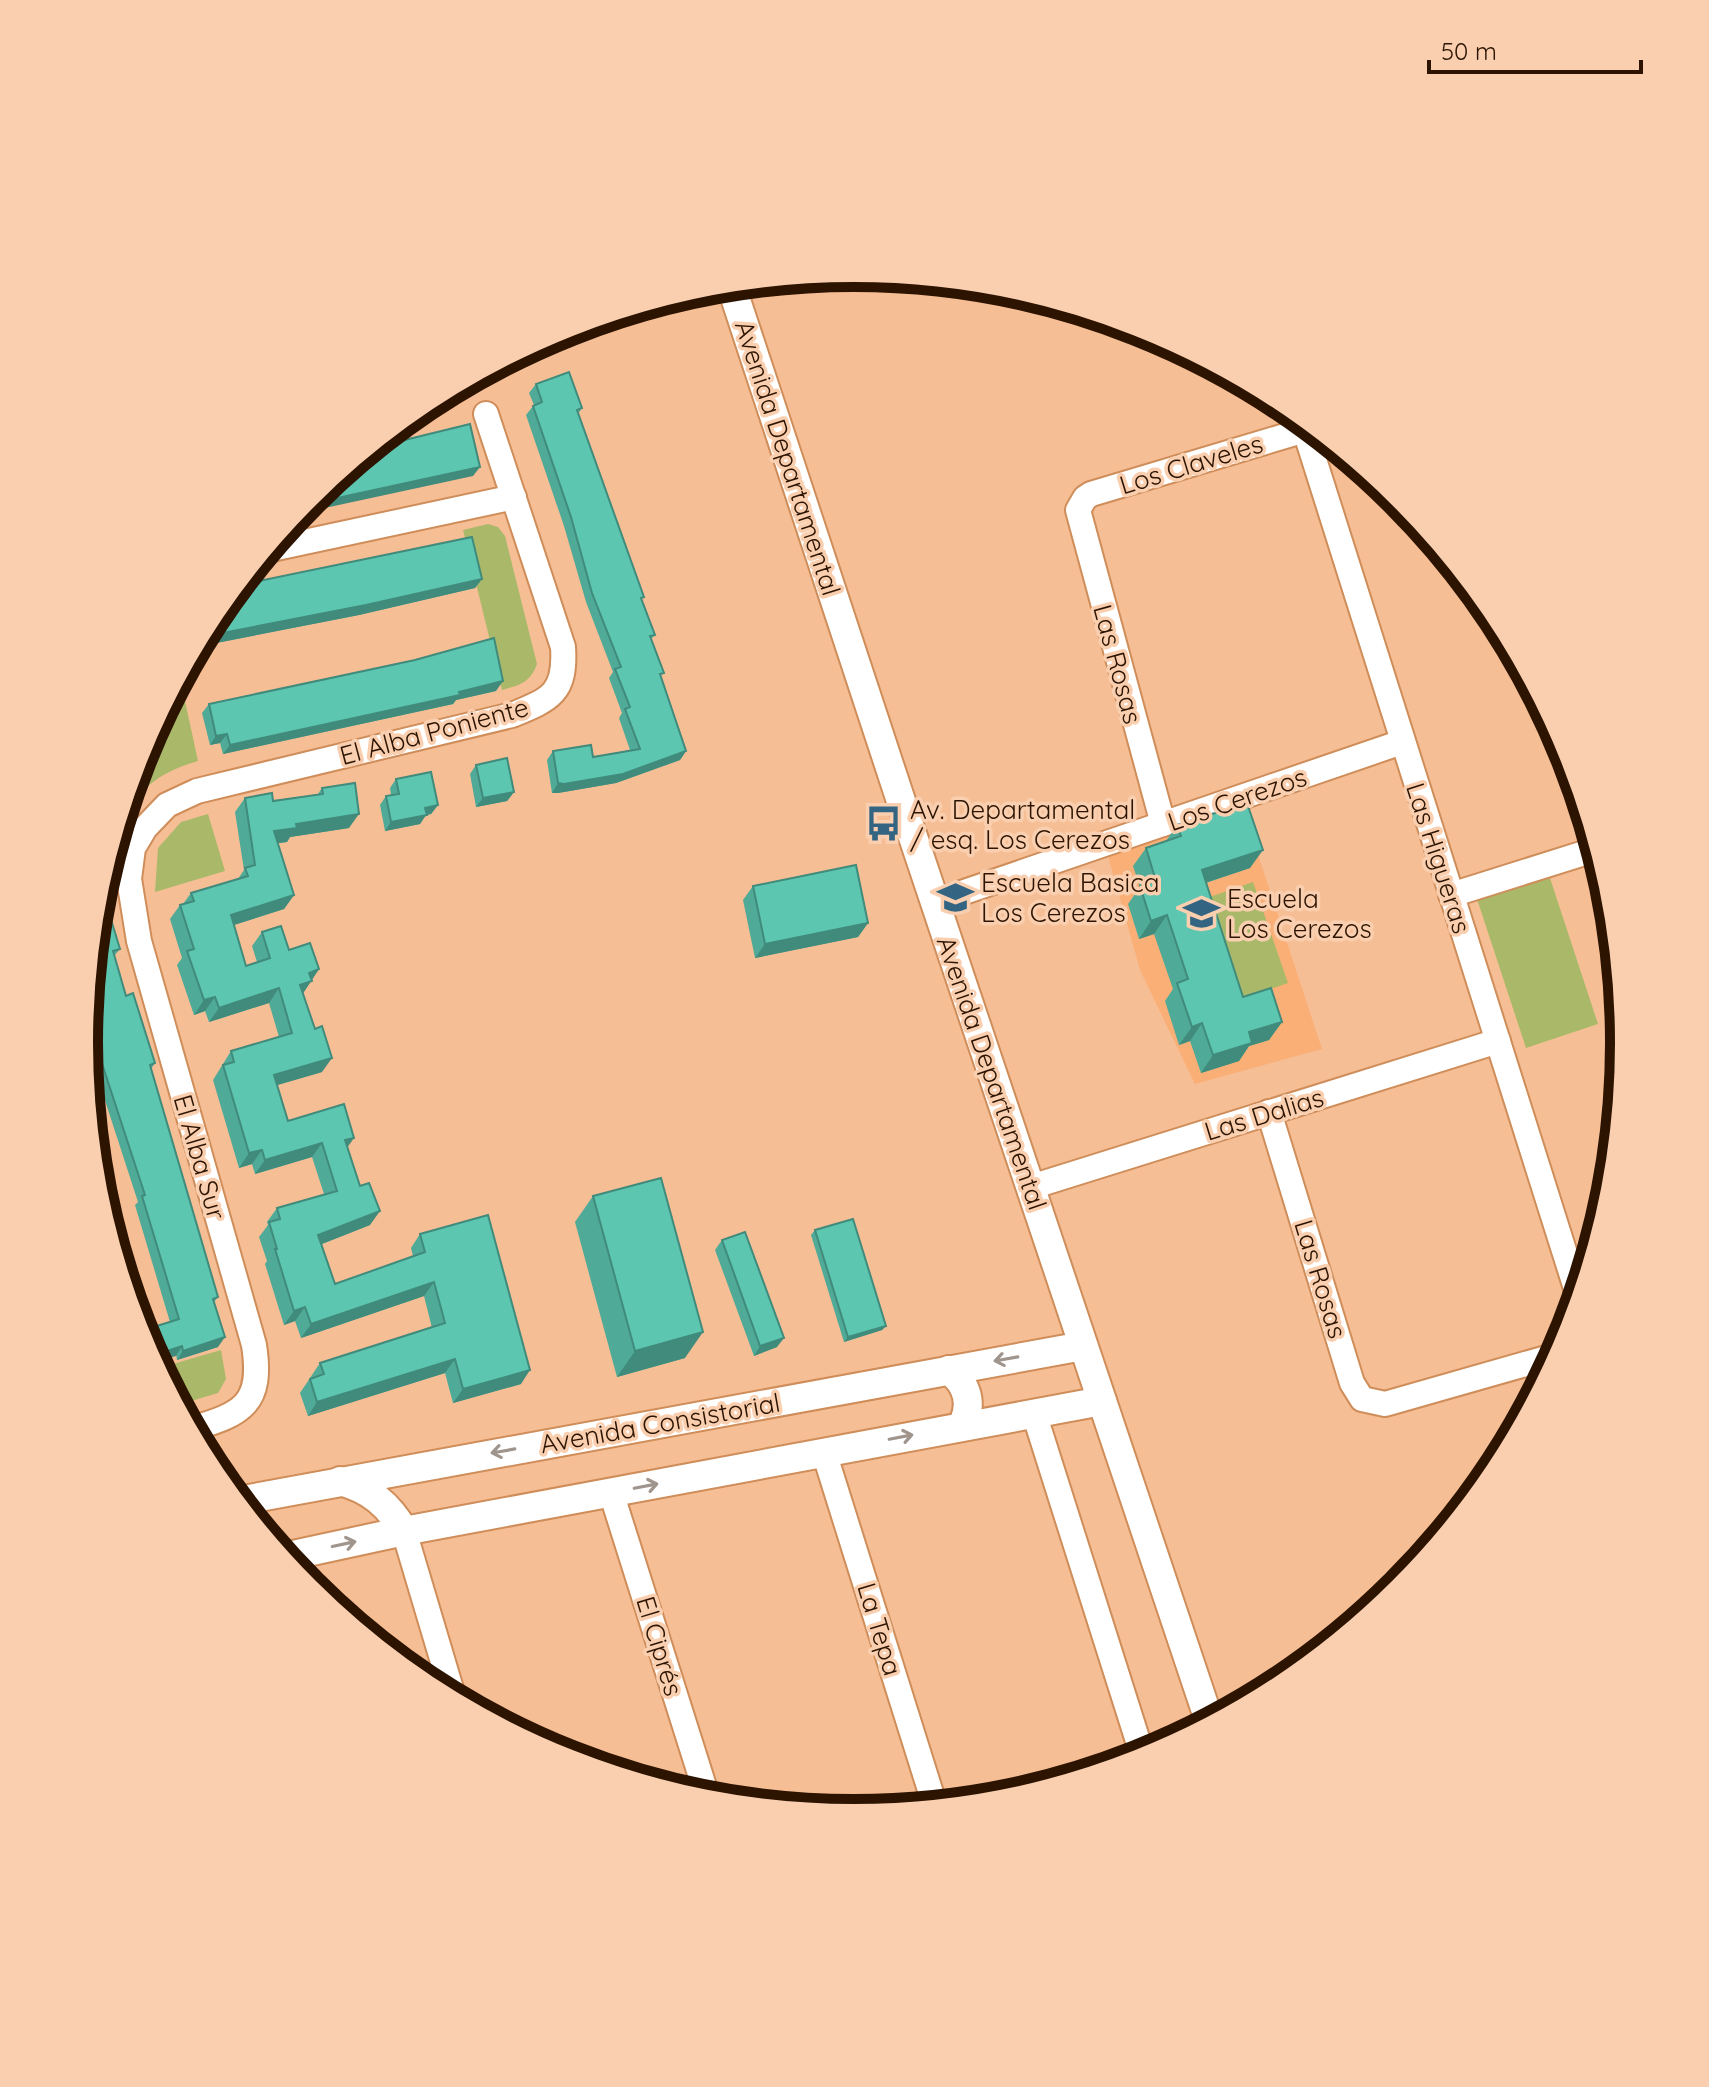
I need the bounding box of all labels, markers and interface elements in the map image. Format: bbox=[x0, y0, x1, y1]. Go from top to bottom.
scale bar bbox=[1429, 24, 1641, 74]
text: 50 m bbox=[1441, 36, 1497, 66]
street label: Avenida Departamental bbox=[728, 316, 848, 600]
street label: Los Claveles bbox=[1115, 427, 1267, 501]
street label: Las Rosas bbox=[1086, 601, 1150, 727]
street label: El Alba Poniente bbox=[336, 690, 532, 772]
street label: Los Cerezos bbox=[1163, 760, 1311, 838]
street label: Las Higueras bbox=[1399, 779, 1479, 937]
place label: Av. Departamental / esq. Los Cerezos bbox=[910, 793, 1135, 856]
bus stop icon: Av. Departamental / esq. Los Cerezos bbox=[865, 805, 903, 843]
place label: Escuela Basica Los Cerezos bbox=[981, 866, 1159, 929]
school or university icon: Escuela Basica Los Cerezos bbox=[936, 878, 974, 916]
place label: Escuela Los Cerezos bbox=[1227, 882, 1372, 945]
school or university icon: Escuela Los Cerezos bbox=[1182, 894, 1220, 932]
street label: Avenida Departamental bbox=[930, 932, 1054, 1214]
street label: Las Dalias bbox=[1200, 1080, 1328, 1148]
street label: El Alba Sur bbox=[166, 1091, 234, 1223]
street label: Las Rosas bbox=[1287, 1216, 1355, 1342]
one-way arrow bbox=[994, 1353, 1019, 1368]
street label: Avenida Consistorial bbox=[537, 1386, 783, 1460]
one-way arrow bbox=[888, 1429, 914, 1444]
one-way arrow bbox=[490, 1445, 516, 1460]
one-way arrow bbox=[633, 1477, 658, 1492]
one-way arrow bbox=[331, 1536, 356, 1551]
street label: La Tepa bbox=[850, 1579, 910, 1679]
street label: El Ciprés bbox=[629, 1592, 691, 1700]

